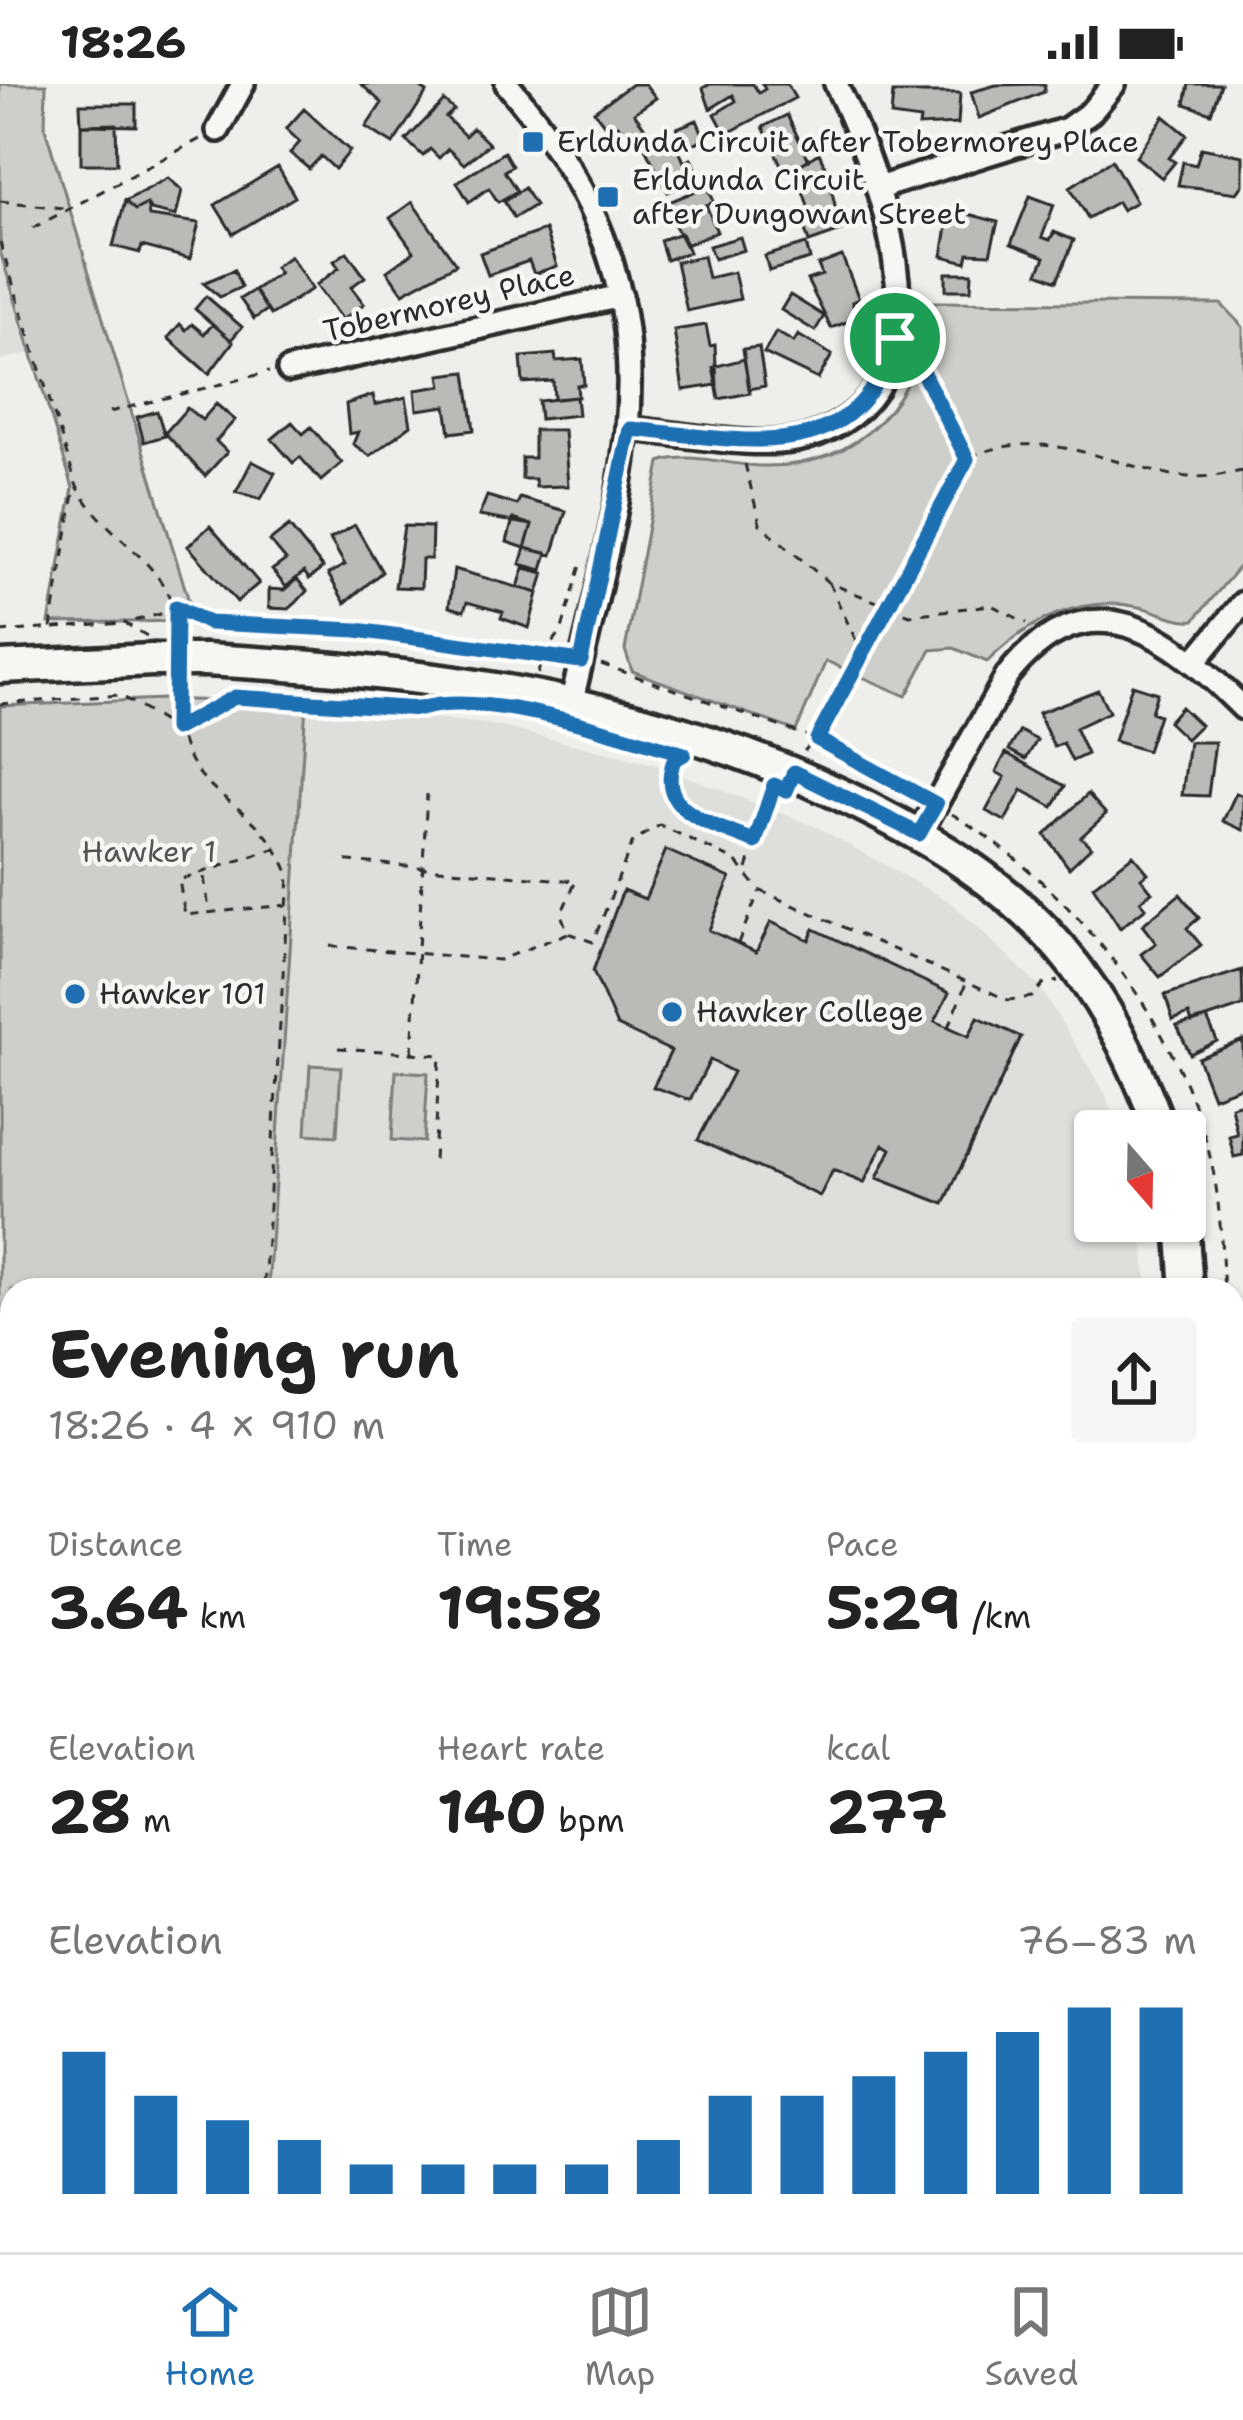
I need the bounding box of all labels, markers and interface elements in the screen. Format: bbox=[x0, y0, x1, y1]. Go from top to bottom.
text: 18:26 bbox=[60, 12, 187, 72]
place label: Erldunda Circuit after Tobermorey Place bbox=[557, 121, 1139, 162]
marker: Erldunda Circuit after Tobermorey Place bbox=[520, 129, 546, 155]
place label: Erldunda Circuit after Dungowan Street bbox=[632, 159, 966, 234]
marker: Erldunda Circuit after Dungowan Street bbox=[595, 184, 621, 210]
street label: Tobermorey Place bbox=[319, 254, 579, 351]
pin bbox=[844, 287, 946, 389]
icon: arrive bbox=[862, 305, 928, 371]
park label: Hawker 1 bbox=[82, 831, 216, 872]
place label: Hawker 101 bbox=[99, 973, 266, 1014]
marker: Hawker 101 bbox=[62, 981, 88, 1007]
place label: Hawker College bbox=[696, 991, 924, 1032]
marker: Hawker College bbox=[659, 999, 685, 1025]
north arrow bbox=[1074, 1110, 1206, 1242]
map controls bbox=[1074, 1110, 1206, 1242]
text: Evening run bbox=[48, 1310, 459, 1398]
button: share bbox=[1071, 1317, 1197, 1443]
text: 18:26 · 4 × 910 m bbox=[48, 1399, 385, 1451]
text: Distance bbox=[48, 1522, 183, 1567]
text: Time bbox=[437, 1522, 513, 1567]
text: Pace bbox=[826, 1522, 899, 1567]
text: 3.64 bbox=[48, 1567, 188, 1647]
text: 19:58 bbox=[437, 1567, 603, 1647]
text: 5:29 bbox=[826, 1567, 961, 1647]
text: km bbox=[188, 1594, 246, 1639]
text: /km bbox=[961, 1594, 1031, 1639]
text: Elevation bbox=[48, 1726, 196, 1771]
text: Heart rate bbox=[437, 1726, 605, 1771]
text: kcal bbox=[826, 1726, 890, 1771]
text: 28 bbox=[48, 1771, 132, 1851]
text: 140 bbox=[437, 1771, 547, 1851]
text: 277 bbox=[826, 1771, 948, 1851]
text: m bbox=[132, 1798, 171, 1843]
text: bpm bbox=[547, 1798, 625, 1843]
text: Elevation bbox=[48, 1914, 223, 1966]
text: 76–83 m bbox=[1017, 1914, 1197, 1966]
tab: Home bbox=[165, 2279, 255, 2396]
tab: Map bbox=[585, 2279, 655, 2396]
tab: Saved bbox=[985, 2279, 1078, 2396]

